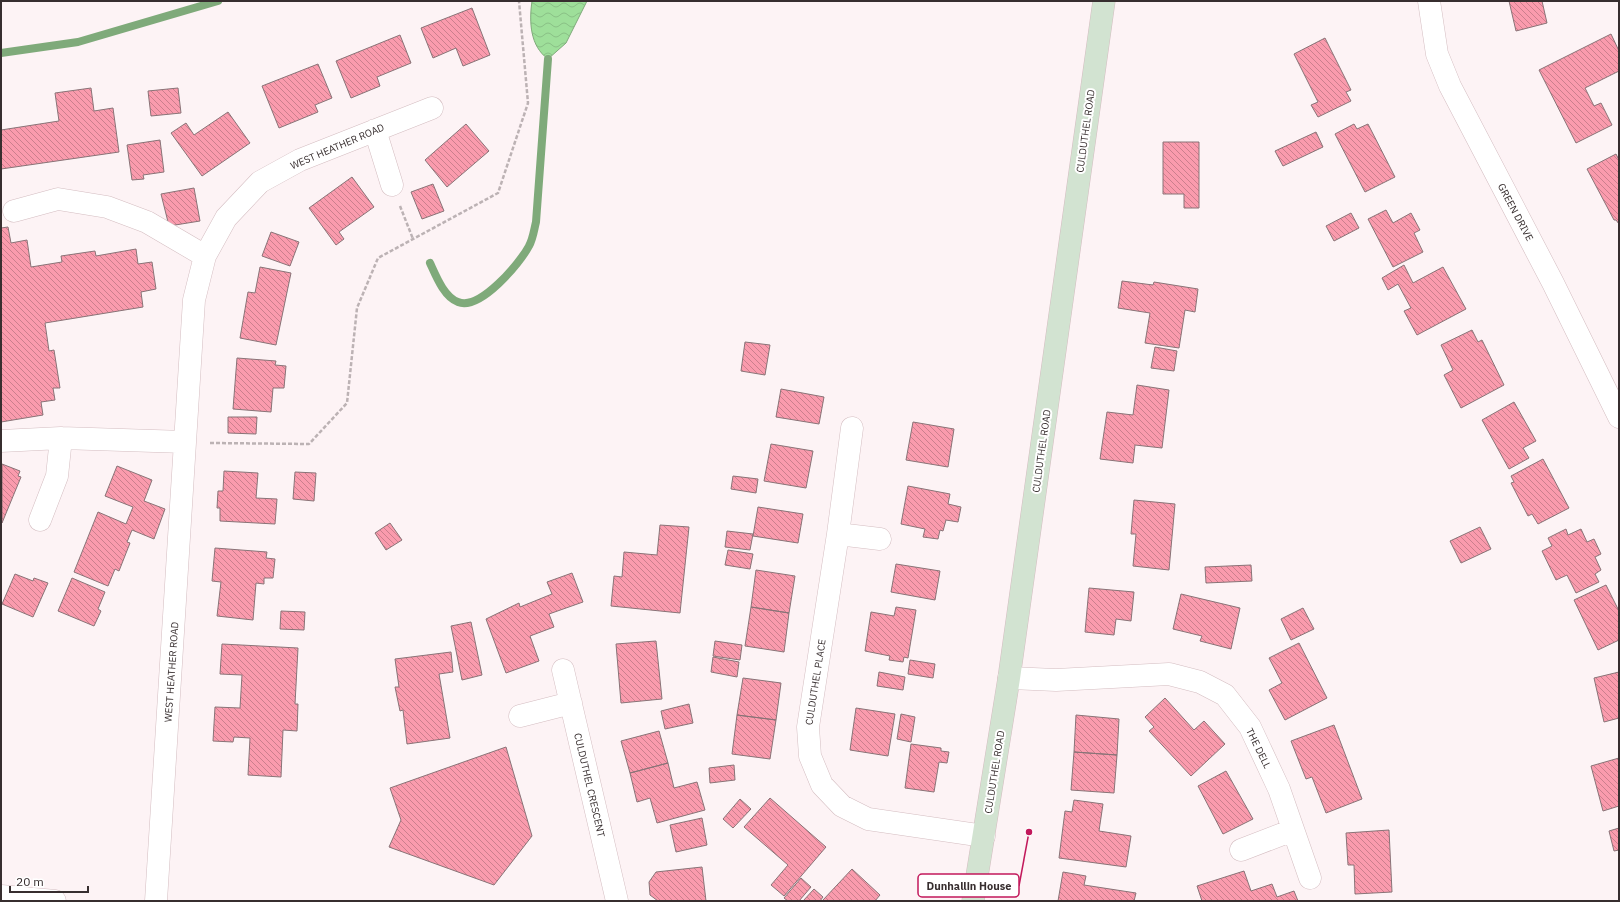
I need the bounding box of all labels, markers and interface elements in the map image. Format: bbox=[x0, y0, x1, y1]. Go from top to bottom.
street label: CULDUTHEL ROAD bbox=[1073, 88, 1098, 173]
street label: WEST HEATHER ROAD bbox=[288, 121, 386, 172]
street label: GREEN DRIVE bbox=[1495, 181, 1536, 243]
street label: CULDUTHEL ROAD bbox=[1029, 408, 1054, 493]
street label: WEST HEATHER ROAD bbox=[161, 621, 182, 723]
street label: CULDUTHEL PLACE bbox=[802, 638, 829, 726]
street label: THE DELL bbox=[1243, 726, 1274, 771]
street label: CULDUTHEL ROAD bbox=[982, 729, 1008, 815]
street label: CULDUTHEL CRESCENT bbox=[571, 732, 608, 839]
scale bar bbox=[10, 868, 88, 894]
text: 20 m bbox=[16, 874, 44, 889]
callout: Dunhallin House bbox=[918, 874, 1019, 897]
text: Dunhallin House bbox=[927, 879, 1011, 893]

